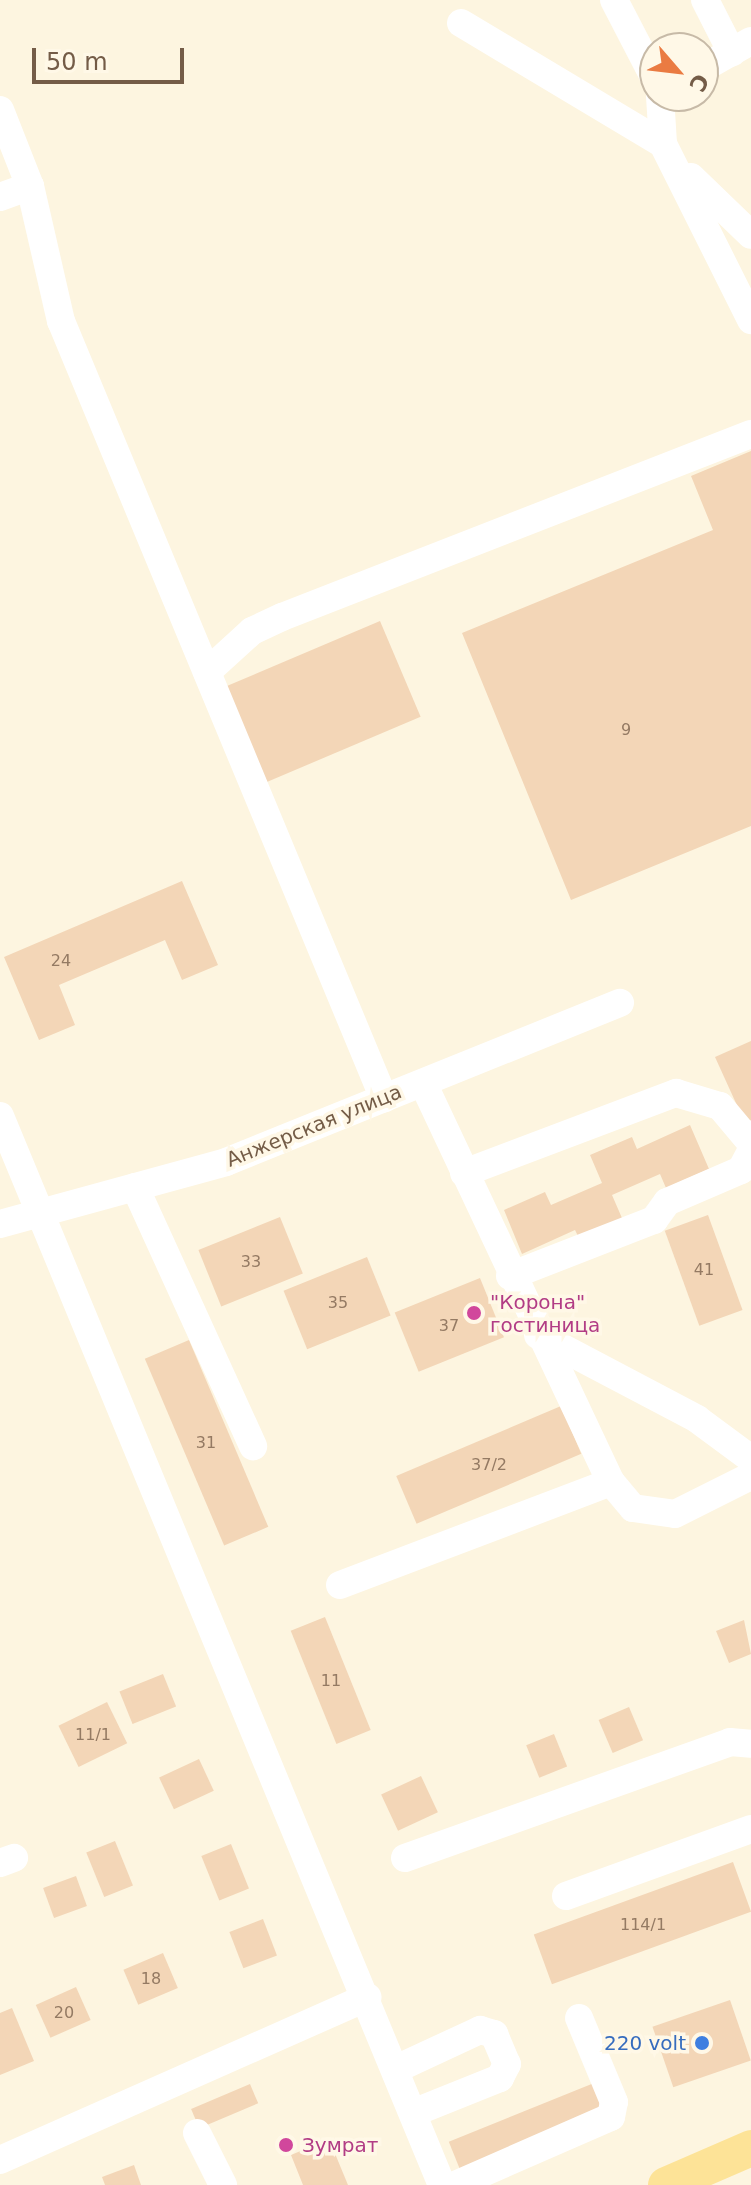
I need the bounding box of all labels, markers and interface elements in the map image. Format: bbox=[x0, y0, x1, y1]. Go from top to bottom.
scale bar bbox=[36, 32, 188, 82]
north arrow bbox=[639, 32, 719, 112]
text: 50 m bbox=[46, 48, 108, 76]
text: С bbox=[684, 70, 714, 96]
house number: 9 bbox=[621, 720, 631, 740]
house number: 24 bbox=[51, 951, 71, 971]
street label: Анжерская улица bbox=[223, 1080, 405, 1172]
house number: 33 bbox=[241, 1252, 261, 1272]
house number: 41 bbox=[694, 1260, 714, 1280]
place label: "Корона" гостиница bbox=[490, 1290, 600, 1337]
house number: 35 bbox=[328, 1293, 348, 1313]
marker: "Корона" гостиница bbox=[465, 1304, 483, 1322]
house number: 37 bbox=[439, 1316, 459, 1336]
house number: 31 bbox=[196, 1433, 216, 1453]
house number: 37/2 bbox=[471, 1455, 507, 1475]
house number: 11 bbox=[321, 1671, 341, 1691]
house number: 11/1 bbox=[75, 1725, 111, 1745]
house number: 114/1 bbox=[620, 1915, 666, 1935]
house number: 18 bbox=[141, 1969, 161, 1989]
house number: 20 bbox=[54, 2003, 74, 2023]
place label: 220 volt bbox=[604, 2031, 686, 2055]
marker: 220 volt bbox=[693, 2034, 711, 2052]
place label: Зумрат bbox=[302, 2133, 378, 2157]
marker: Зумрат bbox=[277, 2136, 295, 2154]

